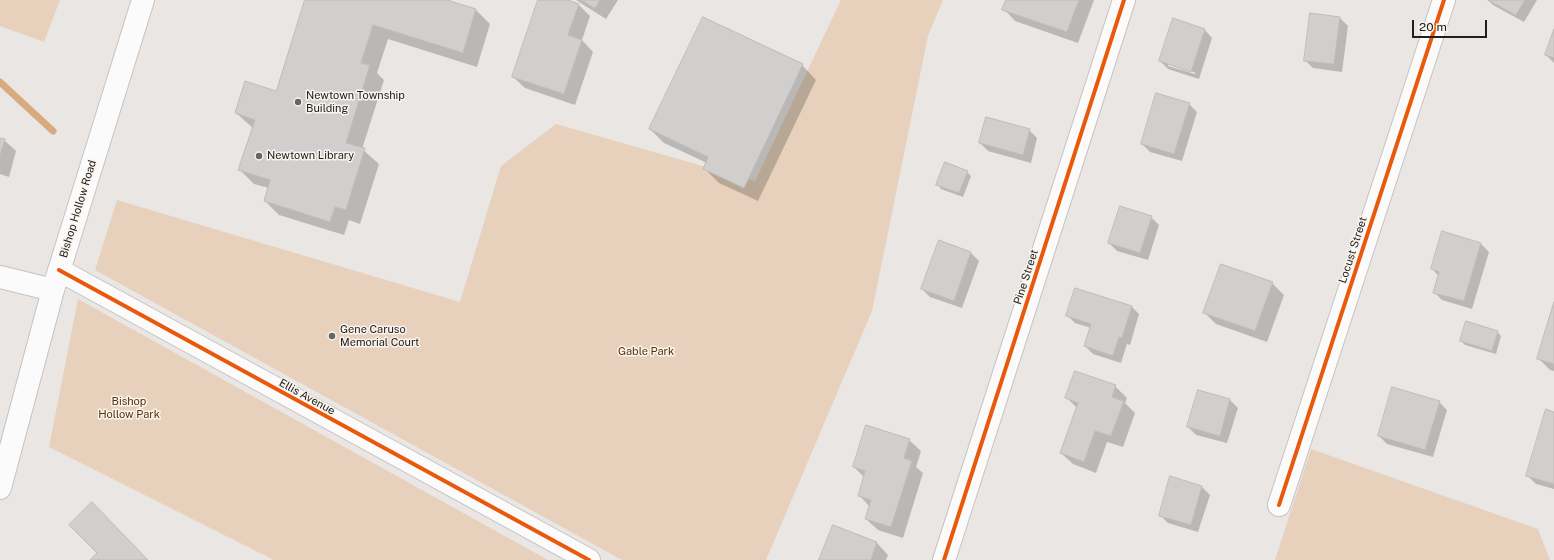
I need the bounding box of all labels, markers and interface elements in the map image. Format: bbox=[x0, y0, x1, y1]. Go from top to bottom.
scale bar bbox=[1414, 12, 1489, 38]
text: 20 m bbox=[1419, 20, 1447, 34]
place label: Newtown Township Building bbox=[306, 89, 405, 115]
marker: Newtown Township Building bbox=[293, 97, 303, 107]
place label: Newtown Library bbox=[267, 149, 354, 163]
marker: Newtown Library bbox=[254, 151, 264, 161]
street label: Bishop Hollow Road bbox=[57, 158, 99, 260]
street label: Locust Street bbox=[1336, 215, 1370, 285]
street label: Pine Street bbox=[1011, 248, 1041, 306]
place label: Gene Caruso Memorial Court bbox=[340, 323, 419, 349]
marker: Gene Caruso Memorial Court bbox=[327, 331, 337, 341]
park label: Gable Park bbox=[618, 345, 674, 359]
street label: Ellis Avenue bbox=[277, 376, 337, 418]
park label: Bishop Hollow Park bbox=[98, 395, 160, 421]

